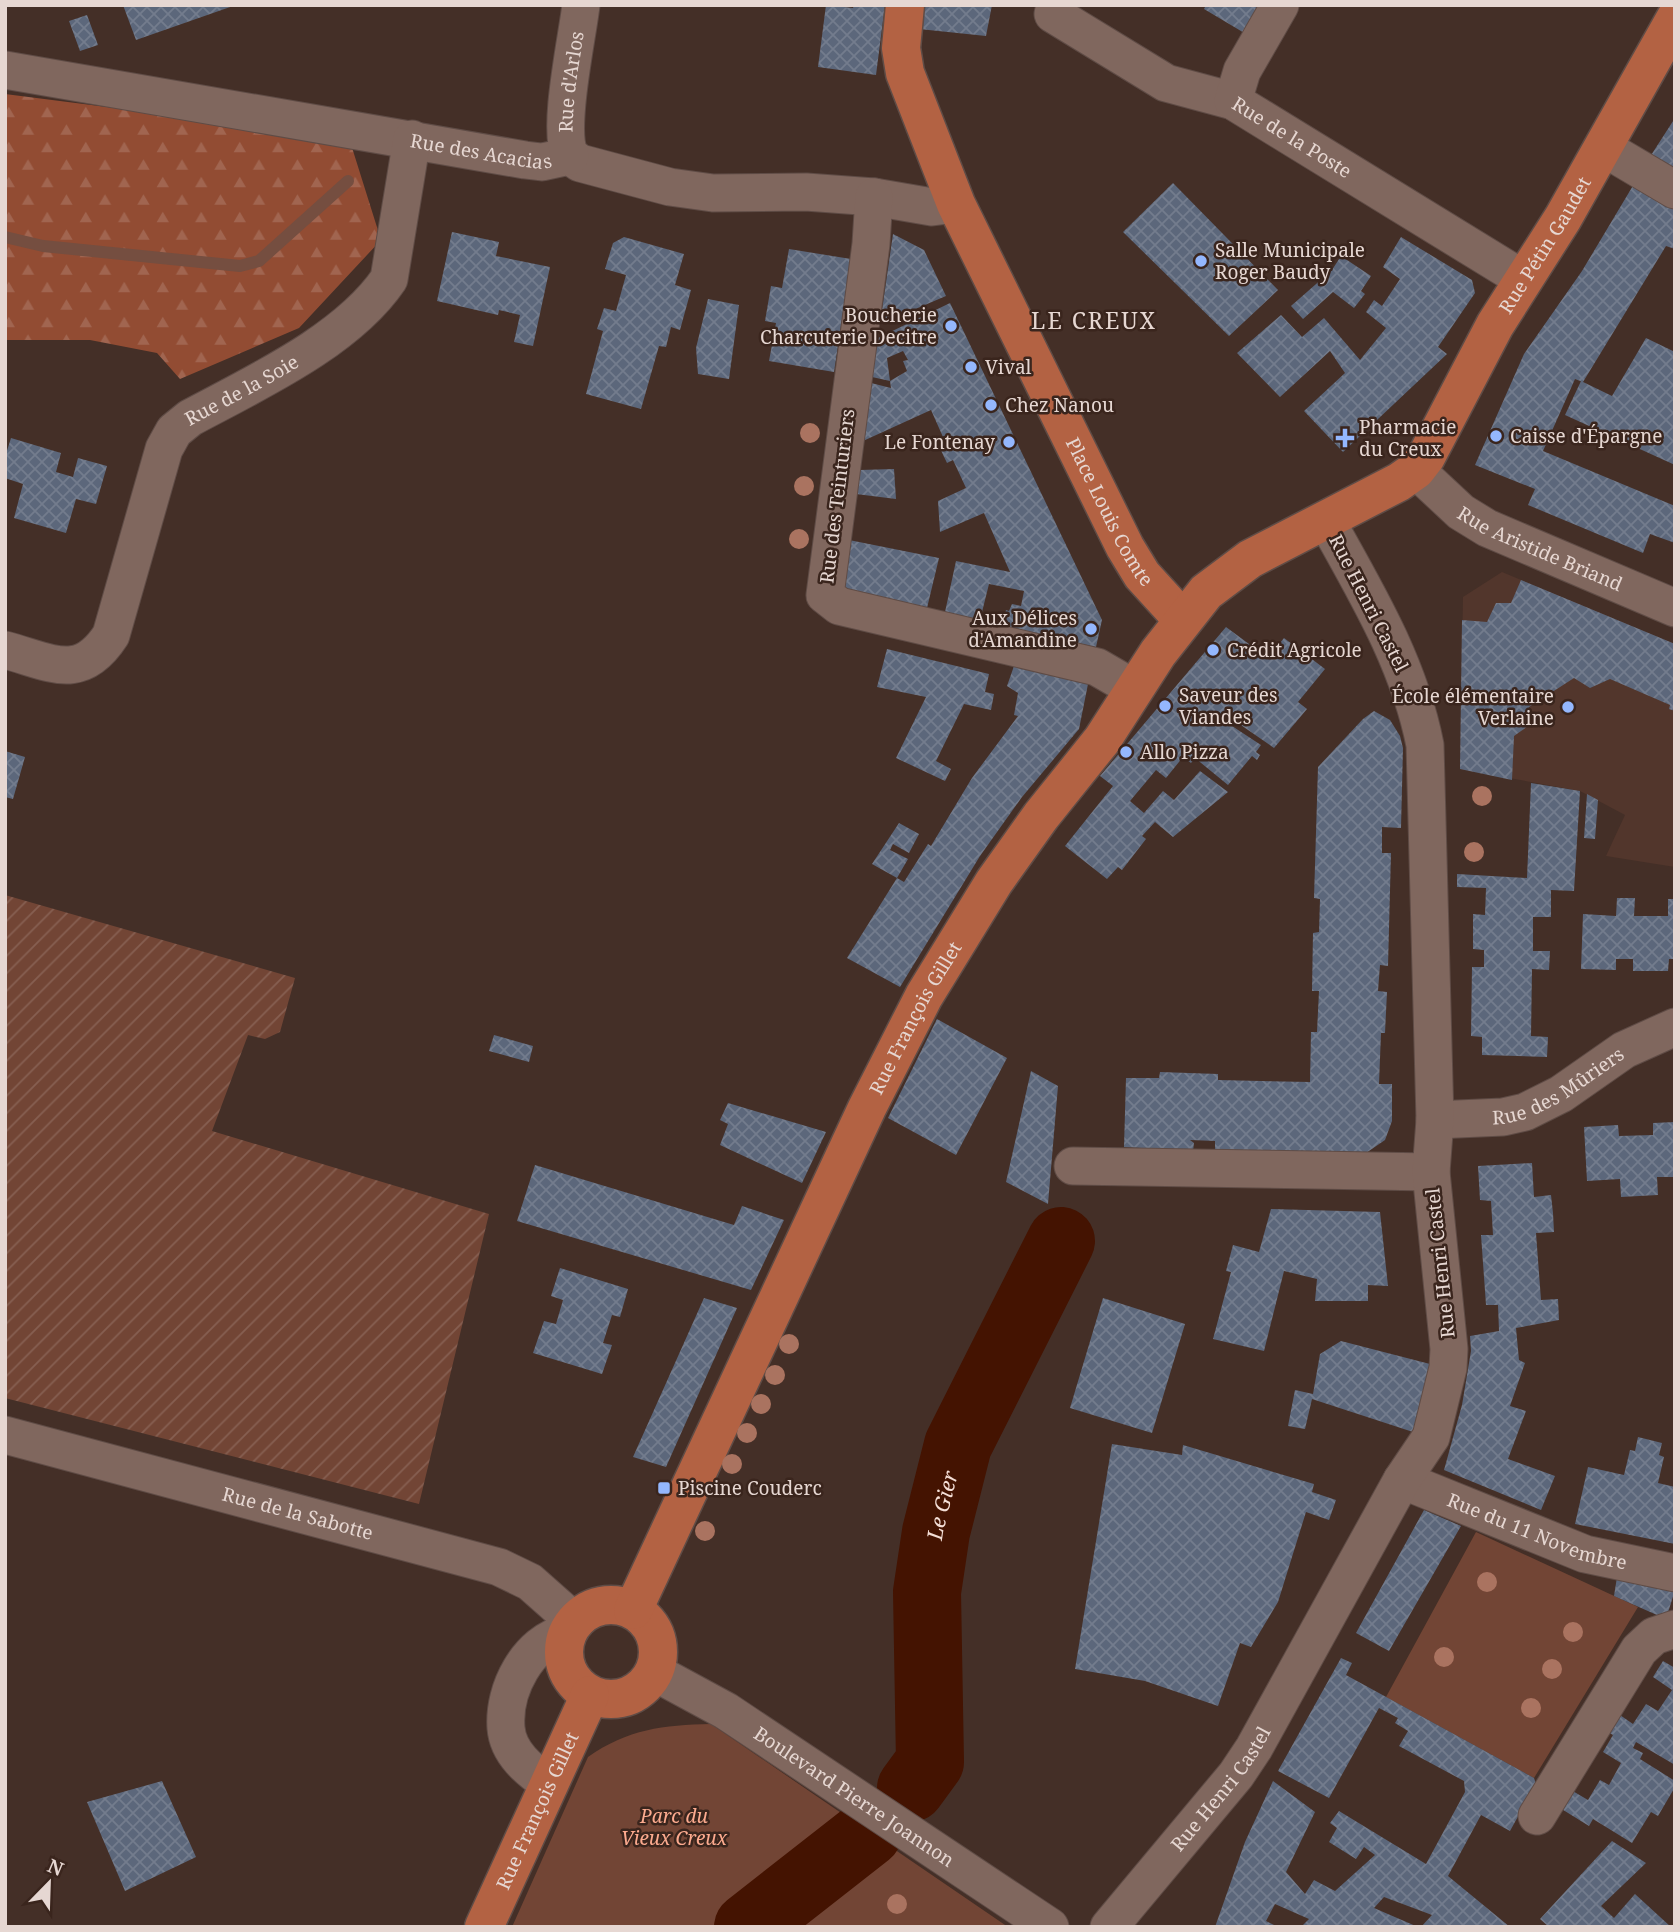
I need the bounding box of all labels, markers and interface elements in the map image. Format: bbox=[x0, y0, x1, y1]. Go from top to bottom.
street label: Rue d'Arlos bbox=[553, 29, 590, 133]
street label: Rue de la Poste bbox=[1227, 91, 1357, 184]
street label: Rue des Acacias bbox=[408, 127, 554, 175]
street label: Rue Pétin Gaudet bbox=[1493, 172, 1597, 318]
place label: Salle Municipale Roger Baudy bbox=[1215, 237, 1365, 285]
marker: Salle Municipale Roger Baudy bbox=[1193, 253, 1209, 269]
place label: Boucherie Charcuterie Decitre bbox=[760, 302, 937, 350]
district label: LE CREUX bbox=[1031, 304, 1157, 336]
marker: Boucherie Charcuterie Decitre bbox=[943, 318, 959, 334]
street label: Rue de la Soie bbox=[180, 349, 303, 431]
place label: Vival bbox=[985, 354, 1032, 380]
marker: Vival bbox=[963, 359, 979, 375]
place label: Chez Nanou bbox=[1005, 392, 1114, 418]
marker: Chez Nanou bbox=[983, 397, 999, 413]
street label: Rue des Teinturiers bbox=[813, 407, 861, 585]
place label: Pharmacie du Creux bbox=[1359, 414, 1456, 462]
place label: Caisse d'Épargne bbox=[1510, 423, 1662, 449]
marker: Caisse d'Épargne bbox=[1488, 428, 1504, 444]
place label: Le Fontenay bbox=[884, 429, 995, 455]
marker: Pharmacie du Creux bbox=[1337, 430, 1353, 446]
street label: Place Louis Comte bbox=[1060, 433, 1159, 592]
marker: Le Fontenay bbox=[1001, 434, 1017, 450]
street label: Rue Aristide Briand bbox=[1453, 500, 1627, 597]
street label: Rue Henri Castel bbox=[1323, 530, 1415, 676]
place label: Aux Délices d'Amandine bbox=[968, 605, 1077, 653]
marker: Aux Délices d'Amandine bbox=[1083, 621, 1099, 637]
place label: Crédit Agricole bbox=[1227, 637, 1362, 663]
marker: Crédit Agricole bbox=[1205, 642, 1221, 658]
place label: Saveur des Viandes bbox=[1179, 682, 1278, 730]
place label: École élémentaire Verlaine bbox=[1392, 683, 1554, 731]
marker: Saveur des Viandes bbox=[1157, 698, 1173, 714]
marker: École élémentaire Verlaine bbox=[1560, 699, 1576, 715]
place label: Allo Pizza bbox=[1140, 739, 1229, 765]
marker: Allo Pizza bbox=[1118, 744, 1134, 760]
street label: Rue François Gillet bbox=[863, 936, 968, 1099]
street label: Rue des Mûriers bbox=[1492, 1041, 1629, 1130]
street label: Rue Henri Castel bbox=[1419, 1187, 1461, 1339]
water label: Le Gier bbox=[920, 1468, 964, 1543]
place label: Piscine Couderc bbox=[678, 1475, 822, 1501]
marker: Piscine Couderc bbox=[656, 1480, 672, 1496]
street label: Rue de la Sabotte bbox=[219, 1481, 376, 1546]
street label: Rue du 11 Novembre bbox=[1443, 1487, 1629, 1576]
street label: Boulevard Pierre Joannon bbox=[749, 1720, 960, 1873]
street label: Rue Henri Castel bbox=[1165, 1722, 1277, 1857]
street label: Rue François Gillet bbox=[490, 1727, 585, 1894]
park label: Parc du Vieux Creux bbox=[621, 1803, 728, 1851]
north arrow bbox=[14, 1848, 84, 1918]
text: N bbox=[44, 1852, 68, 1882]

